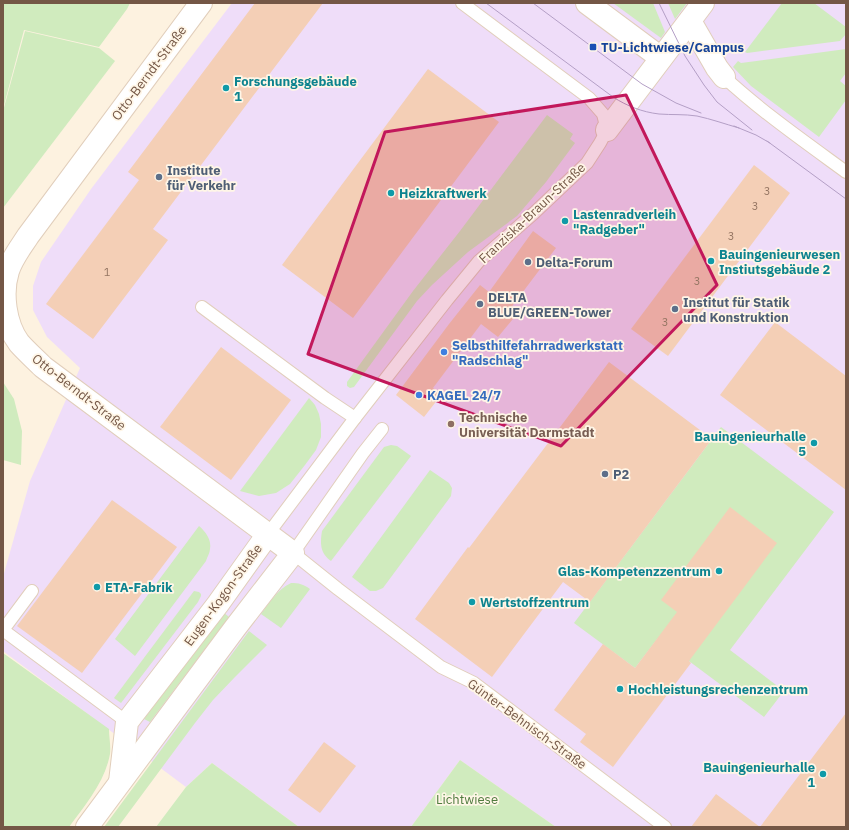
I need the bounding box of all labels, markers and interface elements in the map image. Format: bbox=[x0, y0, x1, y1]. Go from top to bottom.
street label: Otto-Berndt-Straße bbox=[108, 22, 190, 124]
place label: TU-Lichtwiese/Campus bbox=[601, 39, 745, 56]
marker: TU-Lichtwiese/Campus bbox=[588, 42, 598, 52]
place label: Forschungsgebäude 1 bbox=[234, 73, 357, 105]
marker: Forschungsgebäude 1 bbox=[221, 83, 231, 93]
street label: Franziska-Braun-Straße bbox=[475, 159, 589, 267]
place label: Institute für Verkehr bbox=[167, 162, 236, 194]
marker: Institute für Verkehr bbox=[154, 172, 164, 182]
house number: 3 bbox=[764, 184, 770, 198]
place label: Heizkraftwerk bbox=[399, 185, 487, 202]
marker: Heizkraftwerk bbox=[386, 188, 396, 198]
house number: 3 bbox=[752, 199, 758, 213]
place label: Lastenradverleih "Radgeber" bbox=[573, 206, 676, 238]
marker: Lastenradverleih "Radgeber" bbox=[560, 216, 570, 226]
house number: 3 bbox=[728, 229, 734, 243]
place label: Bauingenieurwesen Instiutsgebäude 2 bbox=[719, 246, 840, 278]
place label: Delta-Forum bbox=[536, 254, 613, 271]
marker: Bauingenieurwesen Instiutsgebäude 2 bbox=[706, 256, 716, 266]
marker: Delta-Forum bbox=[523, 257, 533, 267]
house number: 1 bbox=[104, 265, 111, 279]
house number: 3 bbox=[694, 274, 700, 288]
place label: DELTA BLUE/GREEN-Tower bbox=[488, 289, 611, 321]
place label: Institut für Statik und Konstruktion bbox=[683, 294, 790, 326]
marker: DELTA BLUE/GREEN-Tower bbox=[475, 299, 485, 309]
marker: Institut für Statik und Konstruktion bbox=[670, 304, 680, 314]
house number: 3 bbox=[662, 315, 668, 329]
place label: Selbsthilfefahrradwerkstatt "Radschlag" bbox=[452, 337, 623, 369]
marker: Selbsthilfefahrradwerkstatt "Radschlag" bbox=[439, 347, 449, 357]
street label: Otto-Berndt-Straße bbox=[29, 350, 129, 434]
place label: KAGEL 24/7 bbox=[427, 387, 501, 404]
marker: KAGEL 24/7 bbox=[414, 390, 424, 400]
place label: Technische Universität Darmstadt bbox=[459, 409, 595, 441]
marker: Technische Universität Darmstadt bbox=[446, 419, 456, 429]
place label: Bauingenieurhalle 5 bbox=[694, 428, 806, 460]
marker: Bauingenieurhalle 5 bbox=[809, 438, 819, 448]
place label: P2 bbox=[613, 466, 630, 483]
marker: P2 bbox=[600, 469, 610, 479]
street label: Eugen-Kogon-Straße bbox=[180, 541, 266, 649]
place label: Glas-Kompetenzzentrum bbox=[558, 563, 711, 580]
marker: Glas-Kompetenzzentrum bbox=[714, 566, 724, 576]
place label: ETA-Fabrik bbox=[105, 579, 173, 596]
marker: ETA-Fabrik bbox=[92, 582, 102, 592]
place label: Wertstoffzentrum bbox=[480, 594, 589, 611]
marker: Wertstoffzentrum bbox=[467, 597, 477, 607]
street label: Günter-Behnisch-Straße bbox=[464, 675, 590, 773]
place label: Hochleistungsrechenzentrum bbox=[628, 681, 808, 698]
marker: Hochleistungsrechenzentrum bbox=[615, 684, 625, 694]
place label: Bauingenieurhalle 1 bbox=[703, 759, 815, 791]
marker: Bauingenieurhalle 1 bbox=[818, 769, 828, 779]
park label: Lichtwiese bbox=[436, 791, 498, 808]

